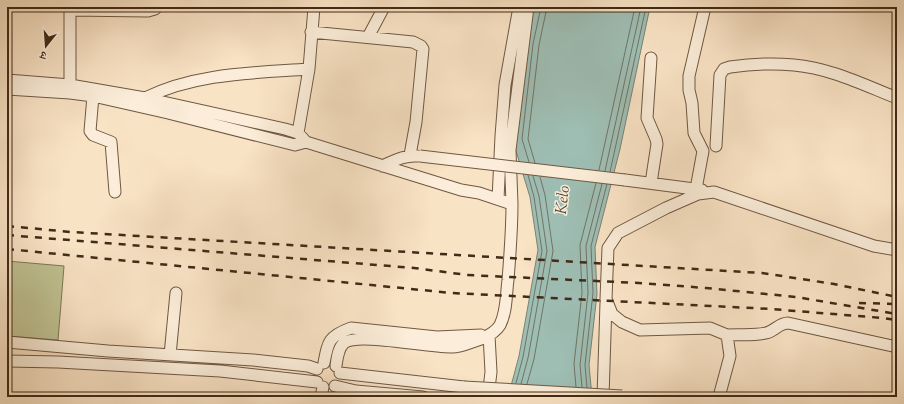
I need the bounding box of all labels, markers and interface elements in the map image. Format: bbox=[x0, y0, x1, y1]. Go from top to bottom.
north arrow bbox=[26, 26, 66, 66]
text: उ bbox=[37, 46, 49, 63]
water label: Kelo bbox=[551, 184, 577, 216]

